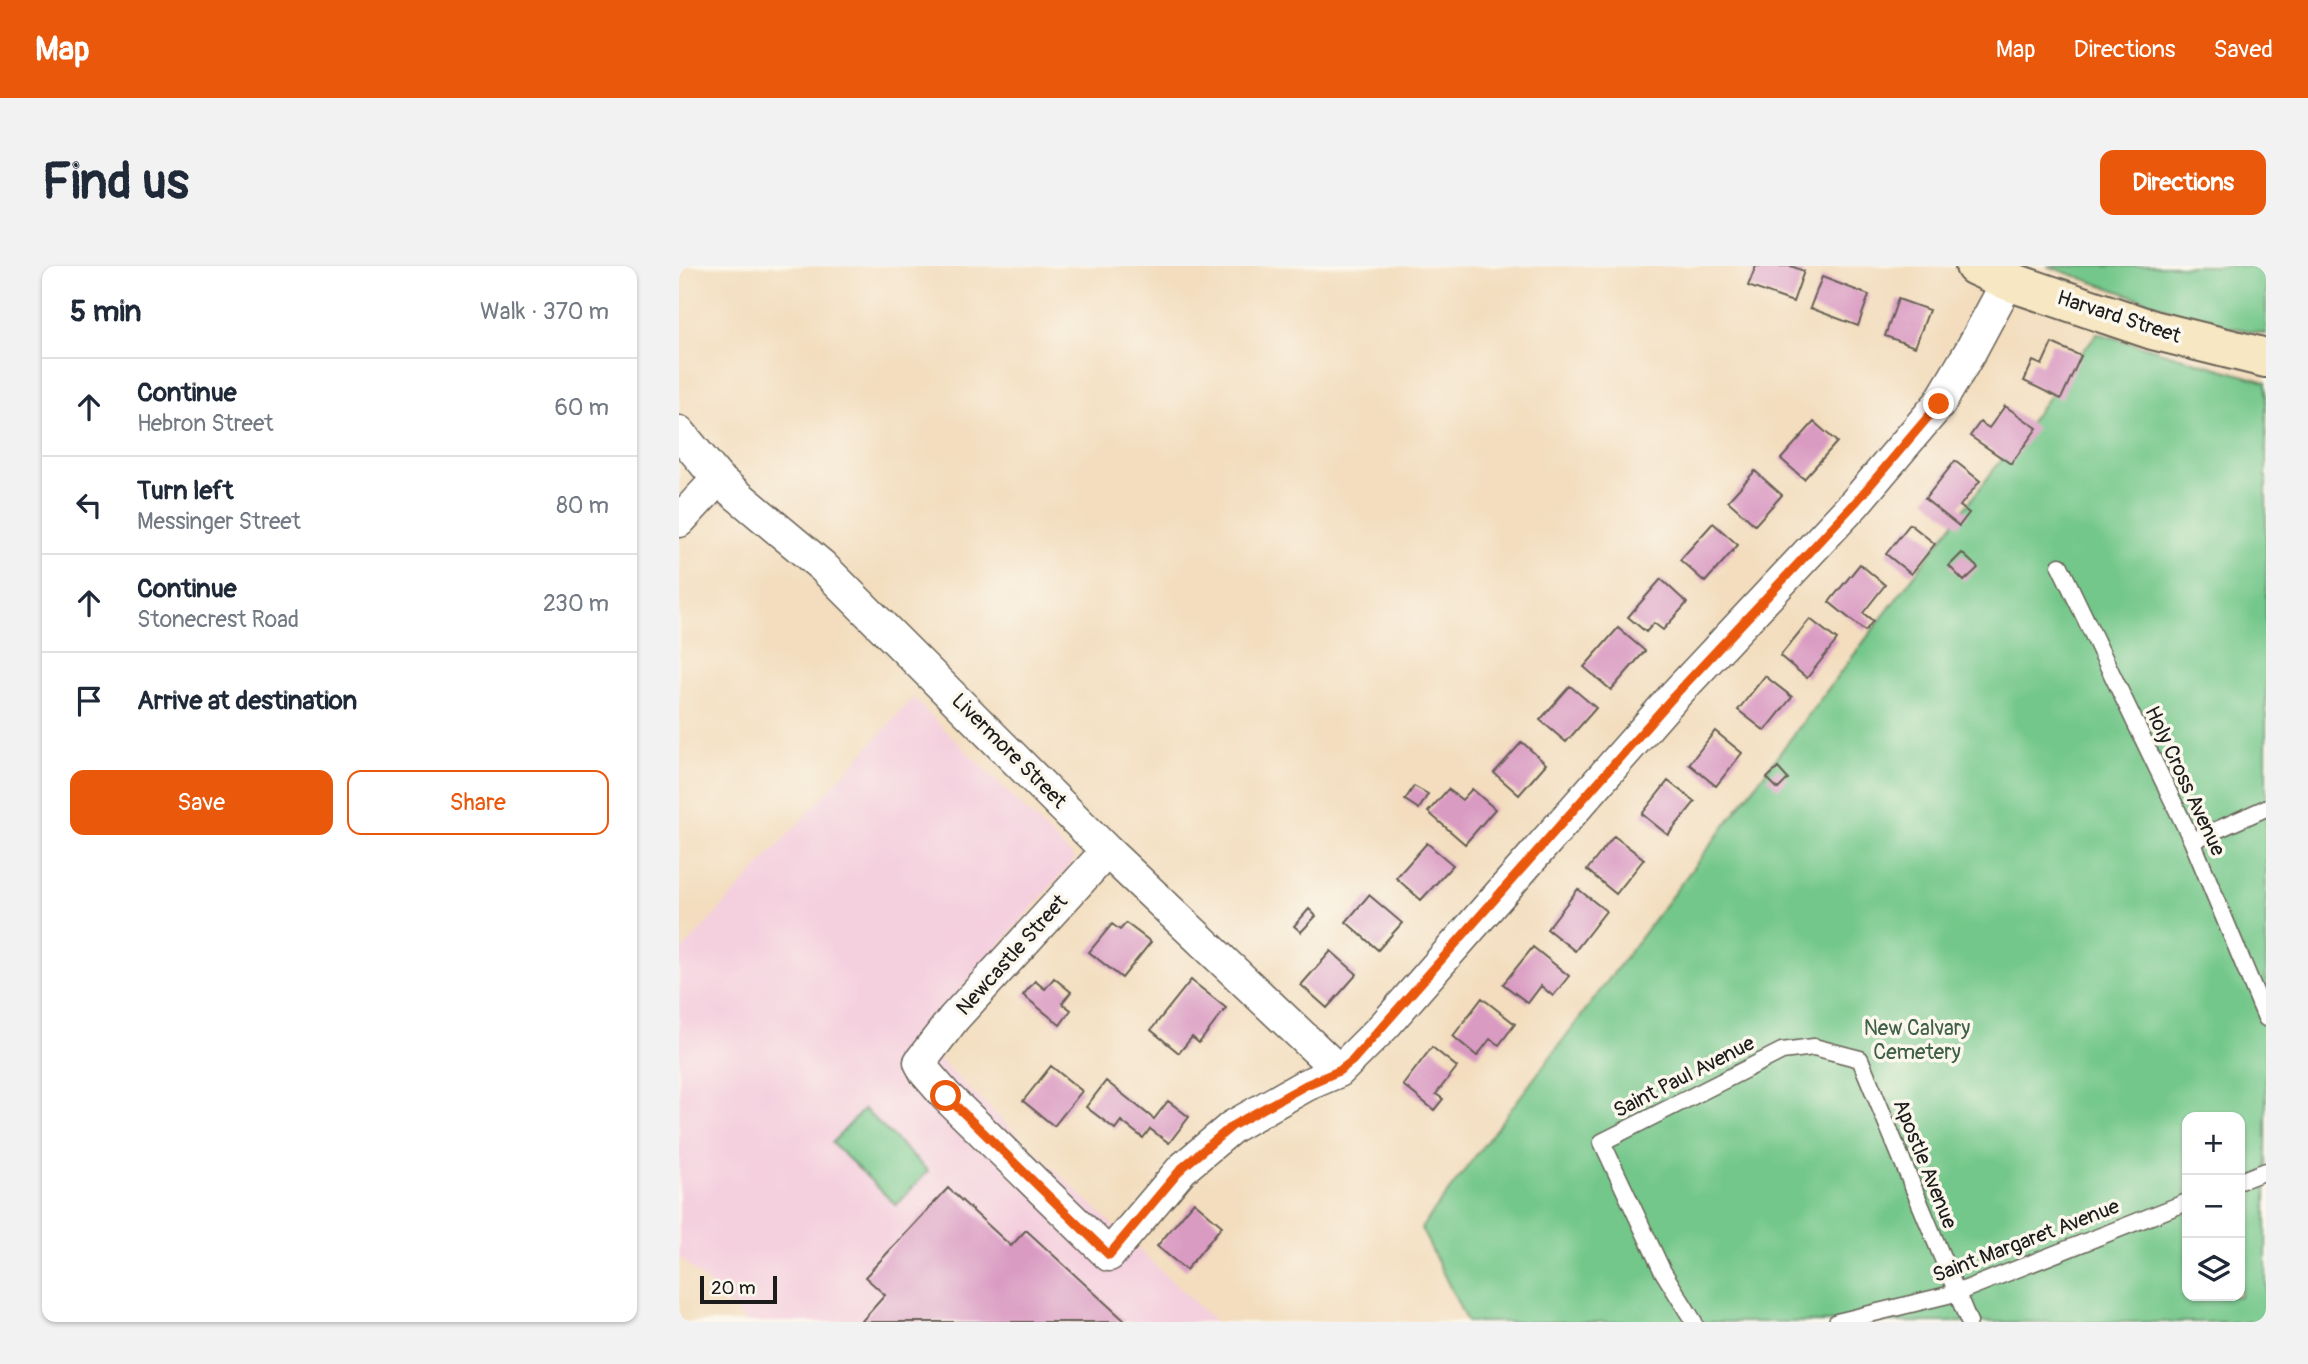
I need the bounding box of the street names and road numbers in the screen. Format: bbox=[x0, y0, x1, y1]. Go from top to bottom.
street label: Harvard Street bbox=[2054, 284, 2185, 350]
street label: Livermore Street bbox=[946, 688, 1073, 815]
street label: Holy Cross Avenue bbox=[2138, 702, 2232, 861]
street label: Newcastle Street bbox=[950, 888, 1074, 1021]
street label: Saint Paul Avenue bbox=[1609, 1029, 1760, 1124]
street label: Apostle Avenue bbox=[1887, 1095, 1963, 1233]
street label: Saint Margaret Avenue bbox=[1929, 1193, 2124, 1289]

